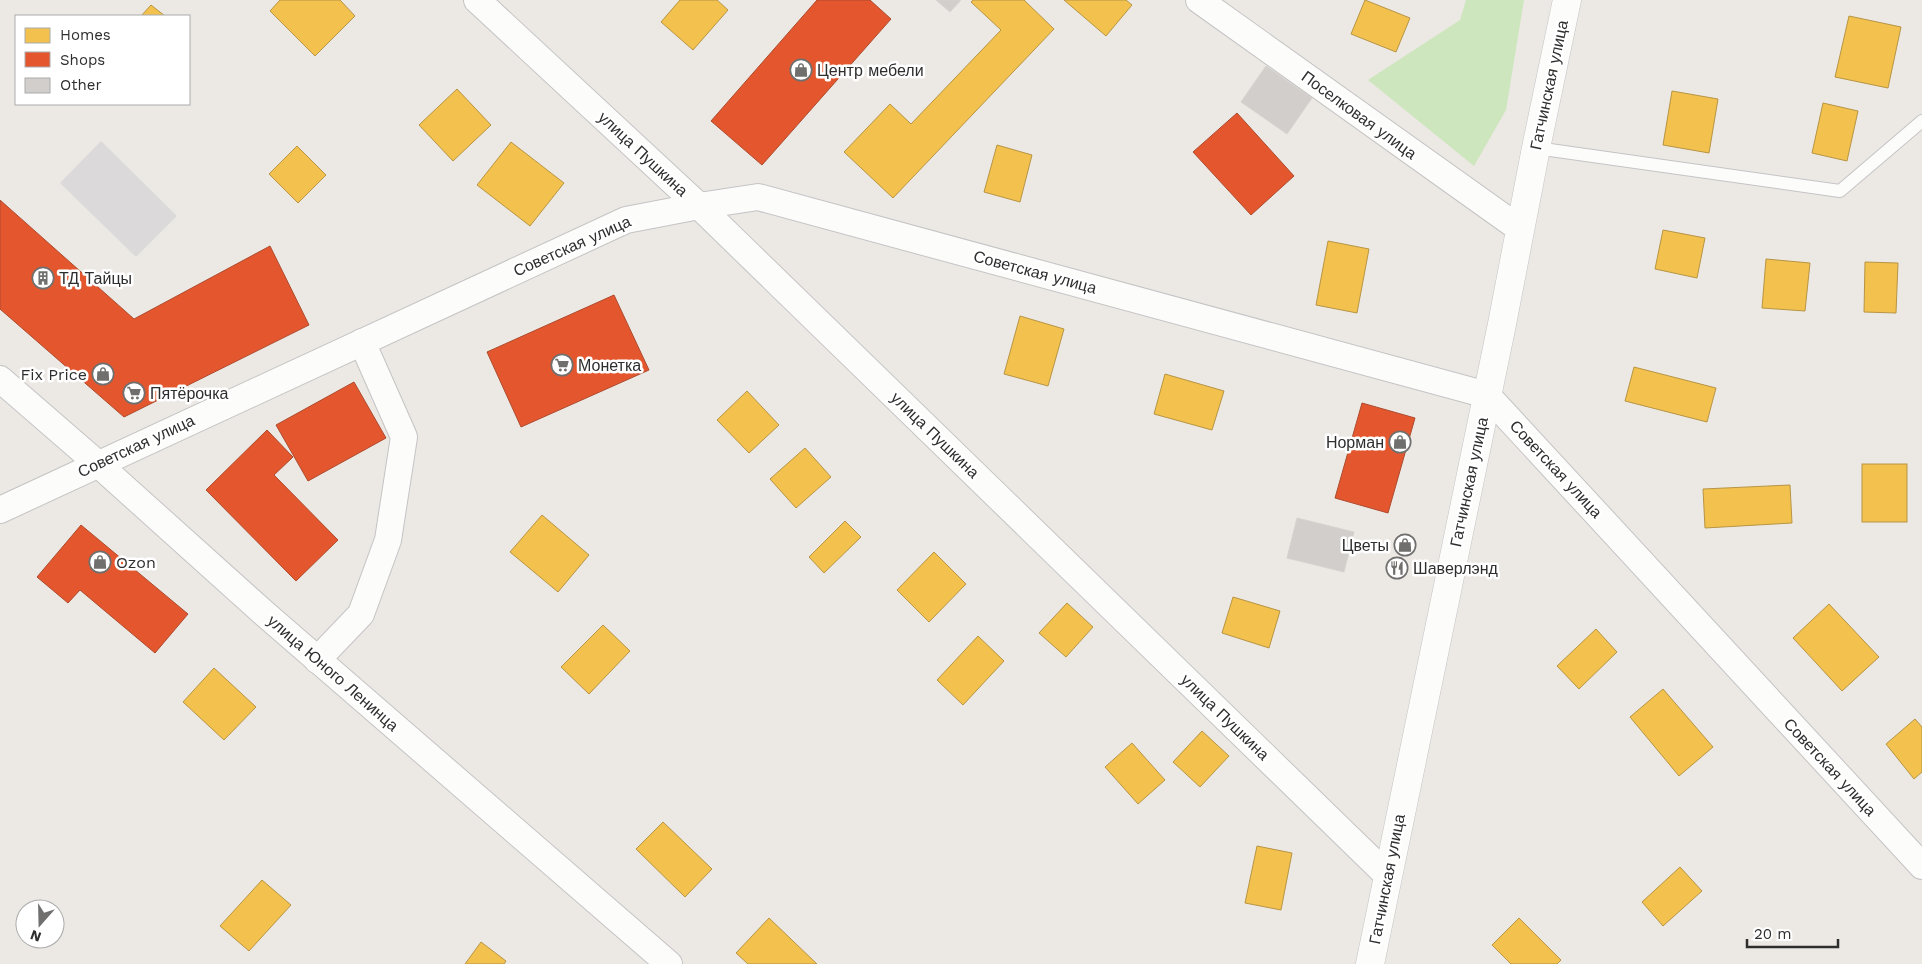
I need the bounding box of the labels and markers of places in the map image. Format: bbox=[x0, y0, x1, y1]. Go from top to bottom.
shop icon: Центр мебели bbox=[789, 58, 813, 82]
place label: Центр мебели bbox=[817, 61, 924, 80]
building icon: ТД Тайцы bbox=[31, 266, 55, 290]
place label: ТД Тайцы bbox=[59, 269, 132, 288]
supermarket icon: Монетка bbox=[550, 353, 574, 377]
place label: Монетка bbox=[578, 356, 641, 375]
shop icon: Fix Price bbox=[91, 362, 115, 386]
place label: Fix Price bbox=[21, 365, 87, 384]
supermarket icon: Пятёрочка bbox=[122, 381, 146, 405]
place label: Пятёрочка bbox=[150, 384, 229, 403]
shop icon: Норман bbox=[1388, 430, 1412, 454]
place label: Норман bbox=[1326, 433, 1384, 452]
shop icon: Цветы bbox=[1393, 533, 1417, 557]
place label: Цветы bbox=[1342, 536, 1389, 555]
shop icon: Ozon bbox=[88, 550, 112, 574]
place label: Ozon bbox=[116, 553, 156, 572]
restaurant icon: Шаверлэнд bbox=[1385, 556, 1409, 580]
place label: Шаверлэнд bbox=[1413, 559, 1498, 578]

